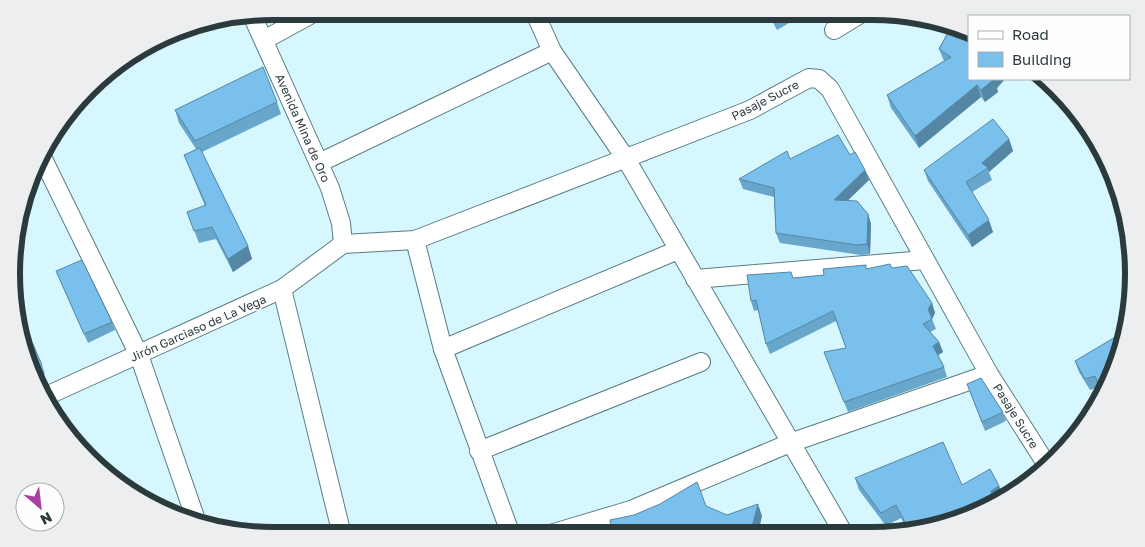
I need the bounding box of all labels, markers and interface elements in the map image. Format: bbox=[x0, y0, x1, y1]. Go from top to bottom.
legend bbox=[968, 15, 1130, 80]
text: Road bbox=[1012, 25, 1049, 43]
text: Building bbox=[1012, 50, 1072, 68]
street label: Avenida Mina de Oro bbox=[272, 71, 334, 185]
street label: Pasaje Sucre bbox=[729, 77, 801, 123]
street label: Jirón Garciaso de La Vega bbox=[128, 291, 268, 365]
street label: Pasaje Sucre bbox=[990, 381, 1042, 451]
north arrow bbox=[15, 482, 65, 532]
text: N bbox=[38, 509, 55, 529]

